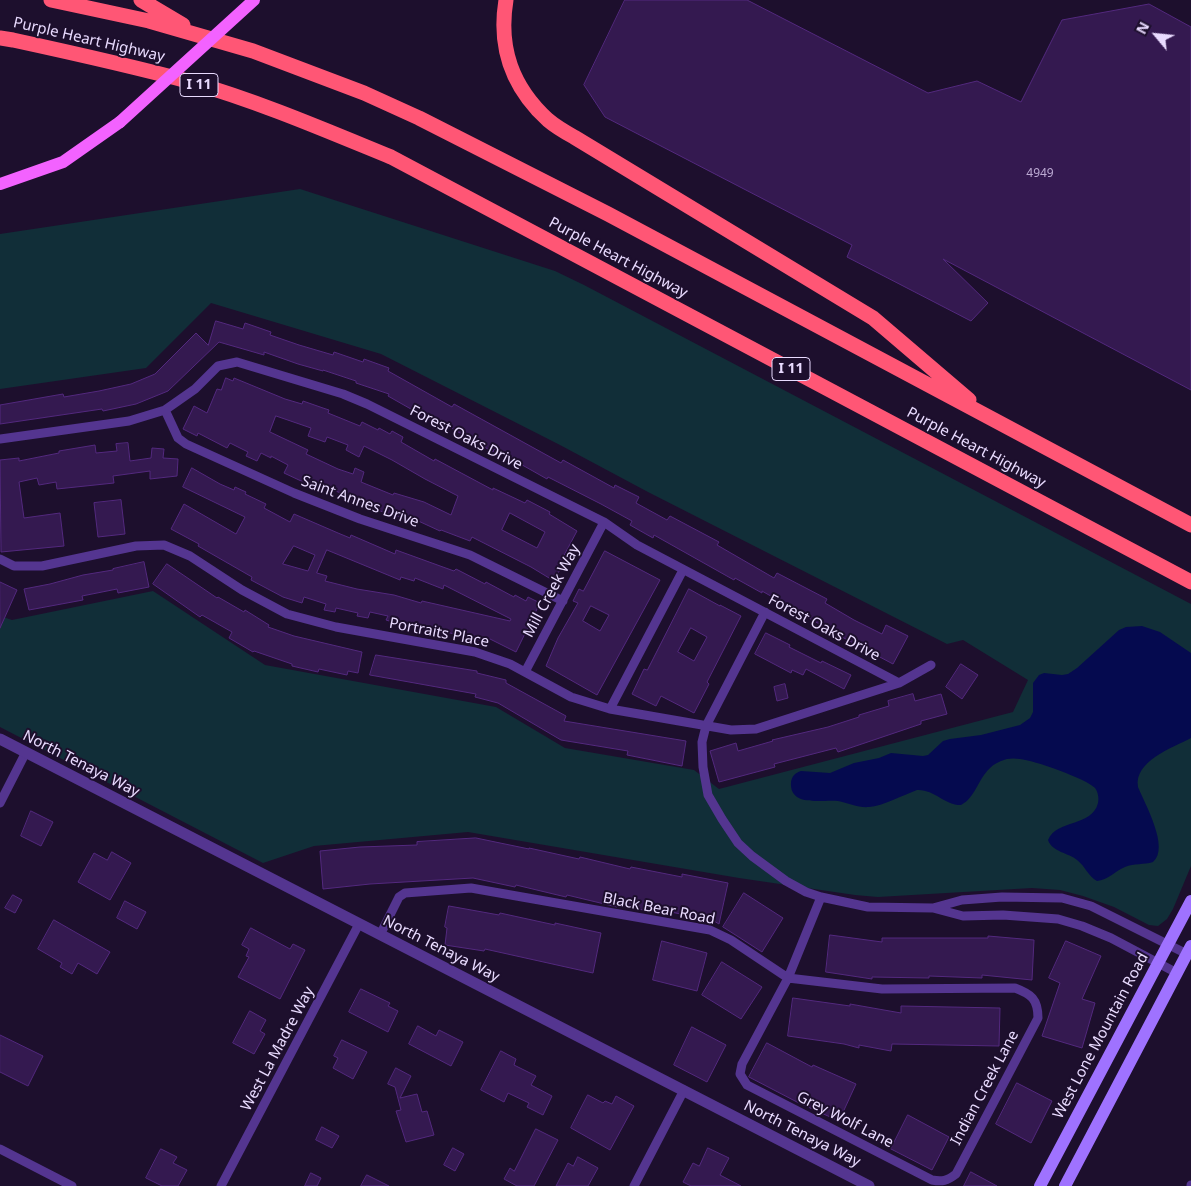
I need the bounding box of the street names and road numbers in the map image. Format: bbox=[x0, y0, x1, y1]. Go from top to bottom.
street label: Purple Heart Highway bbox=[12, 14, 166, 66]
road number: I 11 bbox=[180, 74, 218, 96]
street label: Purple Heart Highway bbox=[545, 214, 691, 302]
road number: I 11 bbox=[772, 358, 810, 380]
street label: Forest Oaks Drive bbox=[407, 402, 525, 474]
street label: Purple Heart Highway bbox=[903, 404, 1049, 492]
street label: Saint Annes Drive bbox=[299, 472, 421, 532]
street label: Mill Creek Way bbox=[520, 541, 584, 641]
street label: Forest Oaks Drive bbox=[765, 591, 883, 665]
street label: Portraits Place bbox=[387, 614, 491, 652]
street label: North Tenaya Way bbox=[20, 727, 142, 801]
street label: Black Bear Road bbox=[601, 889, 717, 929]
street label: North Tenaya Way bbox=[380, 912, 502, 986]
street label: West Lone Mountain Road bbox=[1050, 950, 1152, 1122]
street label: West La Madre Way bbox=[238, 984, 318, 1114]
street label: Indian Creek Lane bbox=[947, 1028, 1023, 1148]
street label: Grey Wolf Lane bbox=[794, 1088, 896, 1152]
street label: North Tenaya Way bbox=[741, 1097, 863, 1171]

